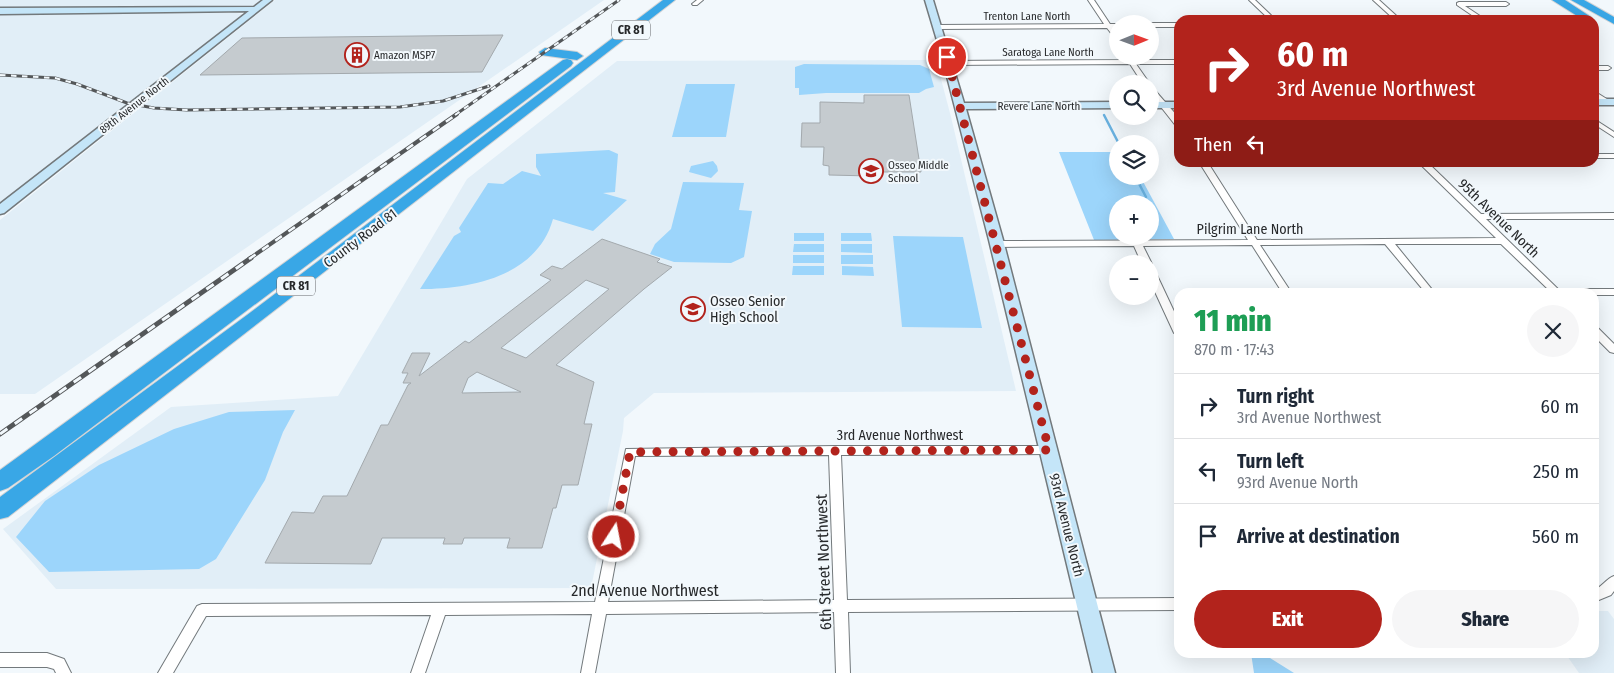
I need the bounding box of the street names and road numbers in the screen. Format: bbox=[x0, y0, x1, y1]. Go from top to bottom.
street label: Trenton Lane North bbox=[984, 10, 1070, 23]
road number: CR 81 bbox=[612, 20, 650, 40]
street label: Saratoga Lane North bbox=[1002, 46, 1094, 59]
street label: 89th Avenue North bbox=[97, 74, 171, 136]
street label: Revere Lane North bbox=[998, 100, 1080, 113]
street label: 95th Avenue North bbox=[1454, 175, 1543, 261]
street label: County Road 81 bbox=[320, 205, 400, 271]
street label: Pilgrim Lane North bbox=[1197, 221, 1303, 238]
road number: CR 81 bbox=[277, 276, 315, 296]
street label: 3rd Avenue Northwest bbox=[837, 427, 964, 444]
street label: 93rd Avenue North bbox=[1045, 472, 1088, 579]
street label: 6th Street Northwest bbox=[812, 493, 835, 630]
street label: 2nd Avenue Northwest bbox=[571, 581, 720, 600]

